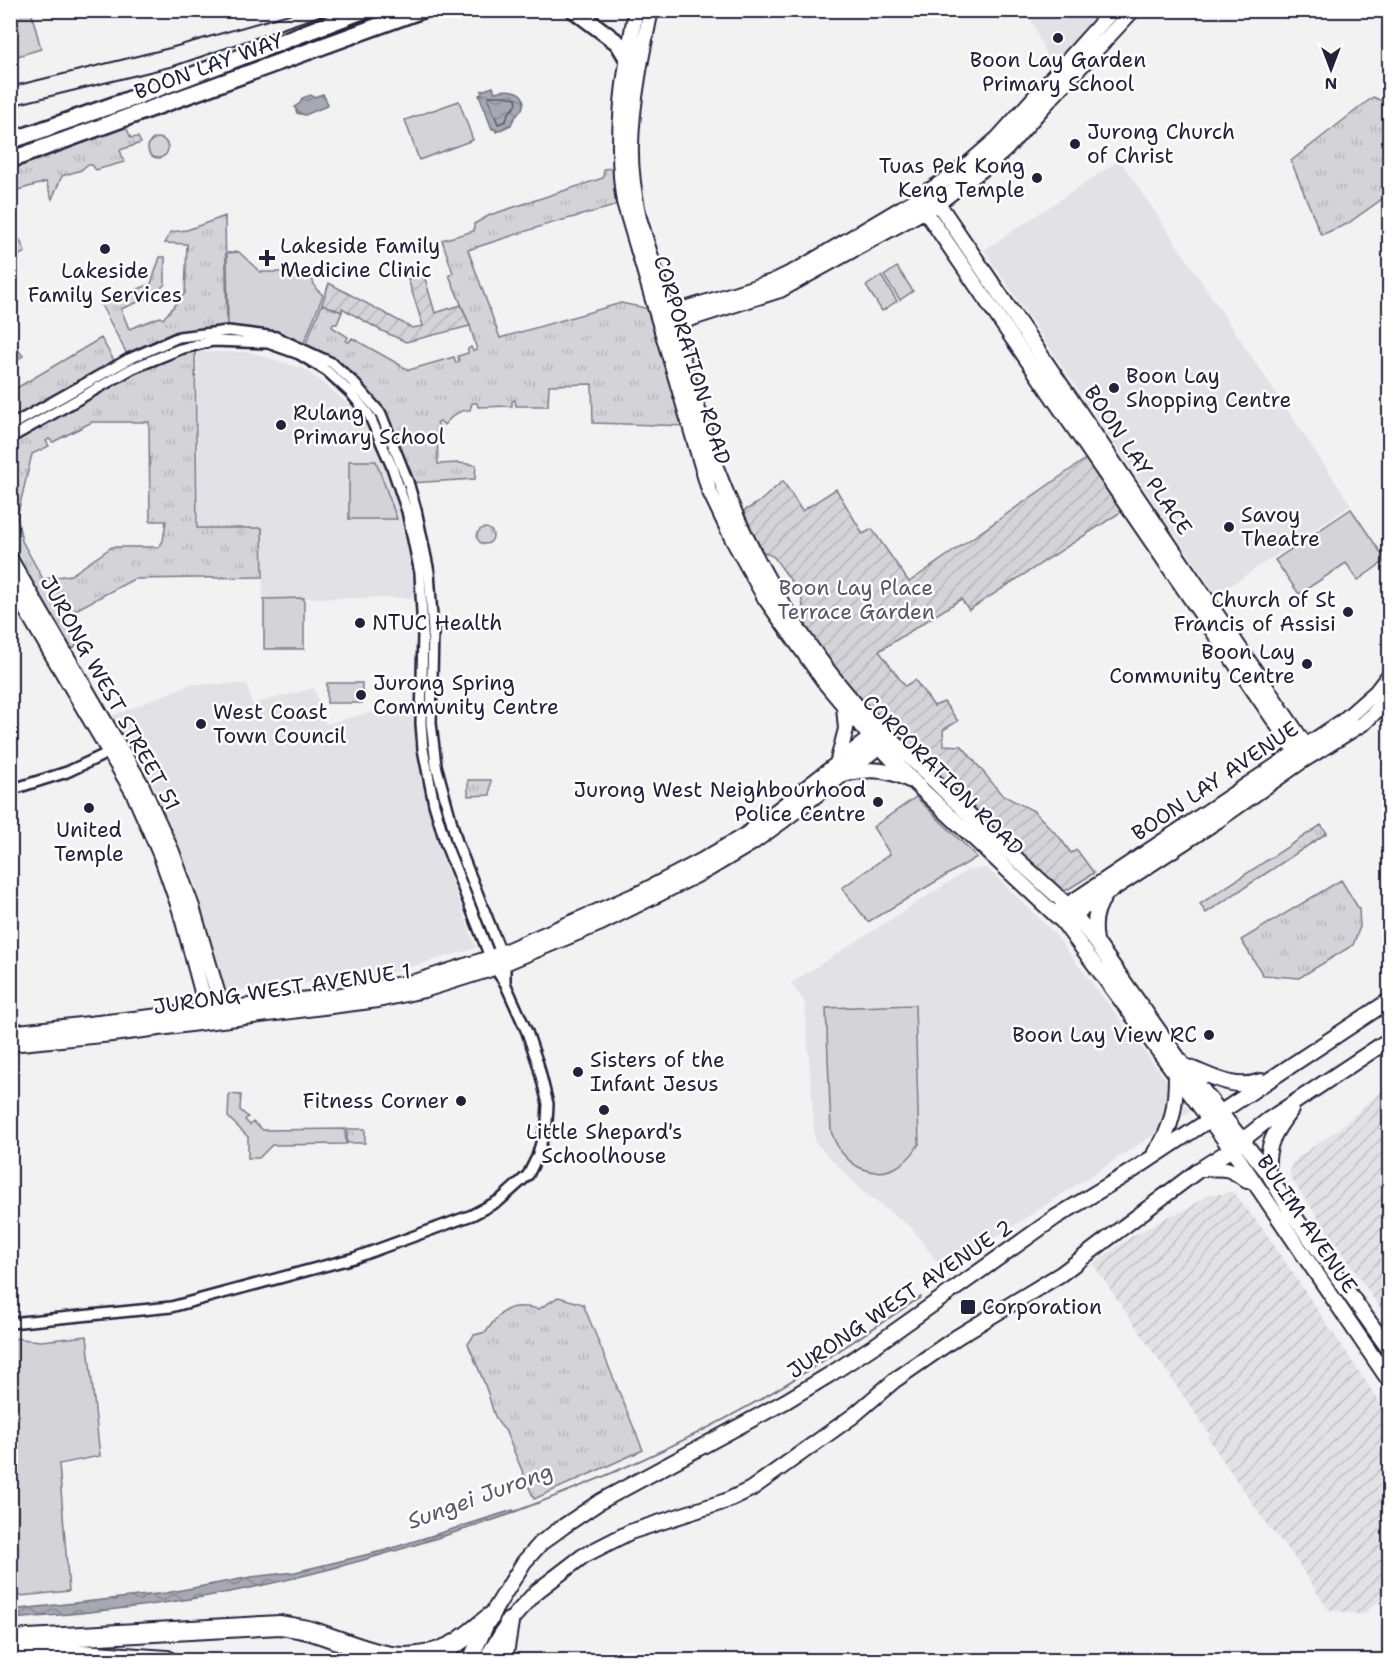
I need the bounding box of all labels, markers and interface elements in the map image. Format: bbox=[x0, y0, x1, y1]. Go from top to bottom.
street label: BOON LAY WAY bbox=[130, 26, 288, 106]
marker: Boon Lay Garden Primary School bbox=[1051, 31, 1065, 45]
north arrow bbox=[1301, 39, 1361, 99]
place label: Boon Lay Garden Primary School bbox=[970, 46, 1146, 98]
text: N bbox=[1325, 73, 1337, 94]
place label: Jurong Church of Christ bbox=[1087, 118, 1235, 170]
marker: Jurong Church of Christ bbox=[1068, 137, 1082, 151]
place label: Tuas Pek Kong Keng Temple bbox=[879, 152, 1025, 204]
marker: Tuas Pek Kong Keng Temple bbox=[1030, 171, 1044, 185]
place label: Lakeside Family Medicine Clinic bbox=[280, 232, 440, 284]
marker: Lakeside Family Services bbox=[98, 242, 112, 256]
marker: Lakeside Family Medicine Clinic bbox=[258, 249, 276, 267]
street label: CORPORATION ROAD bbox=[647, 252, 737, 468]
place label: Lakeside Family Services bbox=[28, 257, 182, 309]
place label: Boon Lay Shopping Centre bbox=[1126, 362, 1291, 414]
street label: BOON LAY PLACE bbox=[1078, 380, 1198, 540]
marker: Boon Lay Shopping Centre bbox=[1107, 381, 1121, 395]
place label: Rulang Primary School bbox=[293, 399, 446, 451]
marker: Rulang Primary School bbox=[274, 418, 288, 432]
place label: Savoy Theatre bbox=[1241, 501, 1320, 553]
marker: Savoy Theatre bbox=[1222, 520, 1236, 534]
street label: JURONG WEST STREET 51 bbox=[34, 570, 186, 816]
park label: Boon Lay Place Terrace Garden bbox=[777, 574, 935, 626]
place label: Church of St Francis of Assisi bbox=[1174, 586, 1336, 638]
marker: Church of St Francis of Assisi bbox=[1341, 605, 1355, 619]
place label: NTUC Health bbox=[372, 609, 502, 637]
marker: NTUC Health bbox=[353, 616, 367, 630]
place label: Boon Lay Community Centre bbox=[1109, 638, 1295, 690]
marker: Boon Lay Community Centre bbox=[1300, 657, 1314, 671]
place label: Jurong Spring Community Centre bbox=[373, 669, 559, 721]
marker: Jurong Spring Community Centre bbox=[354, 688, 368, 702]
street label: CORPORATION ROAD bbox=[856, 688, 1030, 862]
place label: West Coast Town Council bbox=[213, 698, 347, 750]
street label: BOON LAY AVENUE bbox=[1126, 715, 1304, 847]
marker: West Coast Town Council bbox=[194, 717, 208, 731]
place label: Jurong West Neighbourhood Police Centre bbox=[574, 776, 866, 828]
marker: Jurong West Neighbourhood Police Centre bbox=[871, 795, 885, 809]
marker: United Temple bbox=[82, 801, 96, 815]
place label: United Temple bbox=[54, 816, 124, 868]
street label: JURONG WEST AVENUE 1 bbox=[151, 957, 413, 1021]
place label: Boon Lay View RC bbox=[1012, 1021, 1197, 1049]
marker: Boon Lay View RC bbox=[1202, 1028, 1216, 1042]
place label: Sisters of the Infant Jesus bbox=[590, 1046, 725, 1098]
marker: Sisters of the Infant Jesus bbox=[571, 1065, 585, 1079]
place label: Fitness Corner bbox=[303, 1087, 449, 1115]
marker: Fitness Corner bbox=[454, 1094, 468, 1108]
marker: Little Shepard's Schoolhouse bbox=[597, 1103, 611, 1117]
place label: Little Shepard's Schoolhouse bbox=[526, 1118, 682, 1170]
street label: BULIM AVENUE bbox=[1250, 1149, 1364, 1299]
street label: JURONG WEST AVENUE 2 bbox=[782, 1213, 1018, 1385]
place label: Corporation bbox=[982, 1293, 1102, 1321]
marker: Corporation bbox=[959, 1298, 977, 1316]
water label: Sungei Jurong bbox=[403, 1456, 557, 1536]

